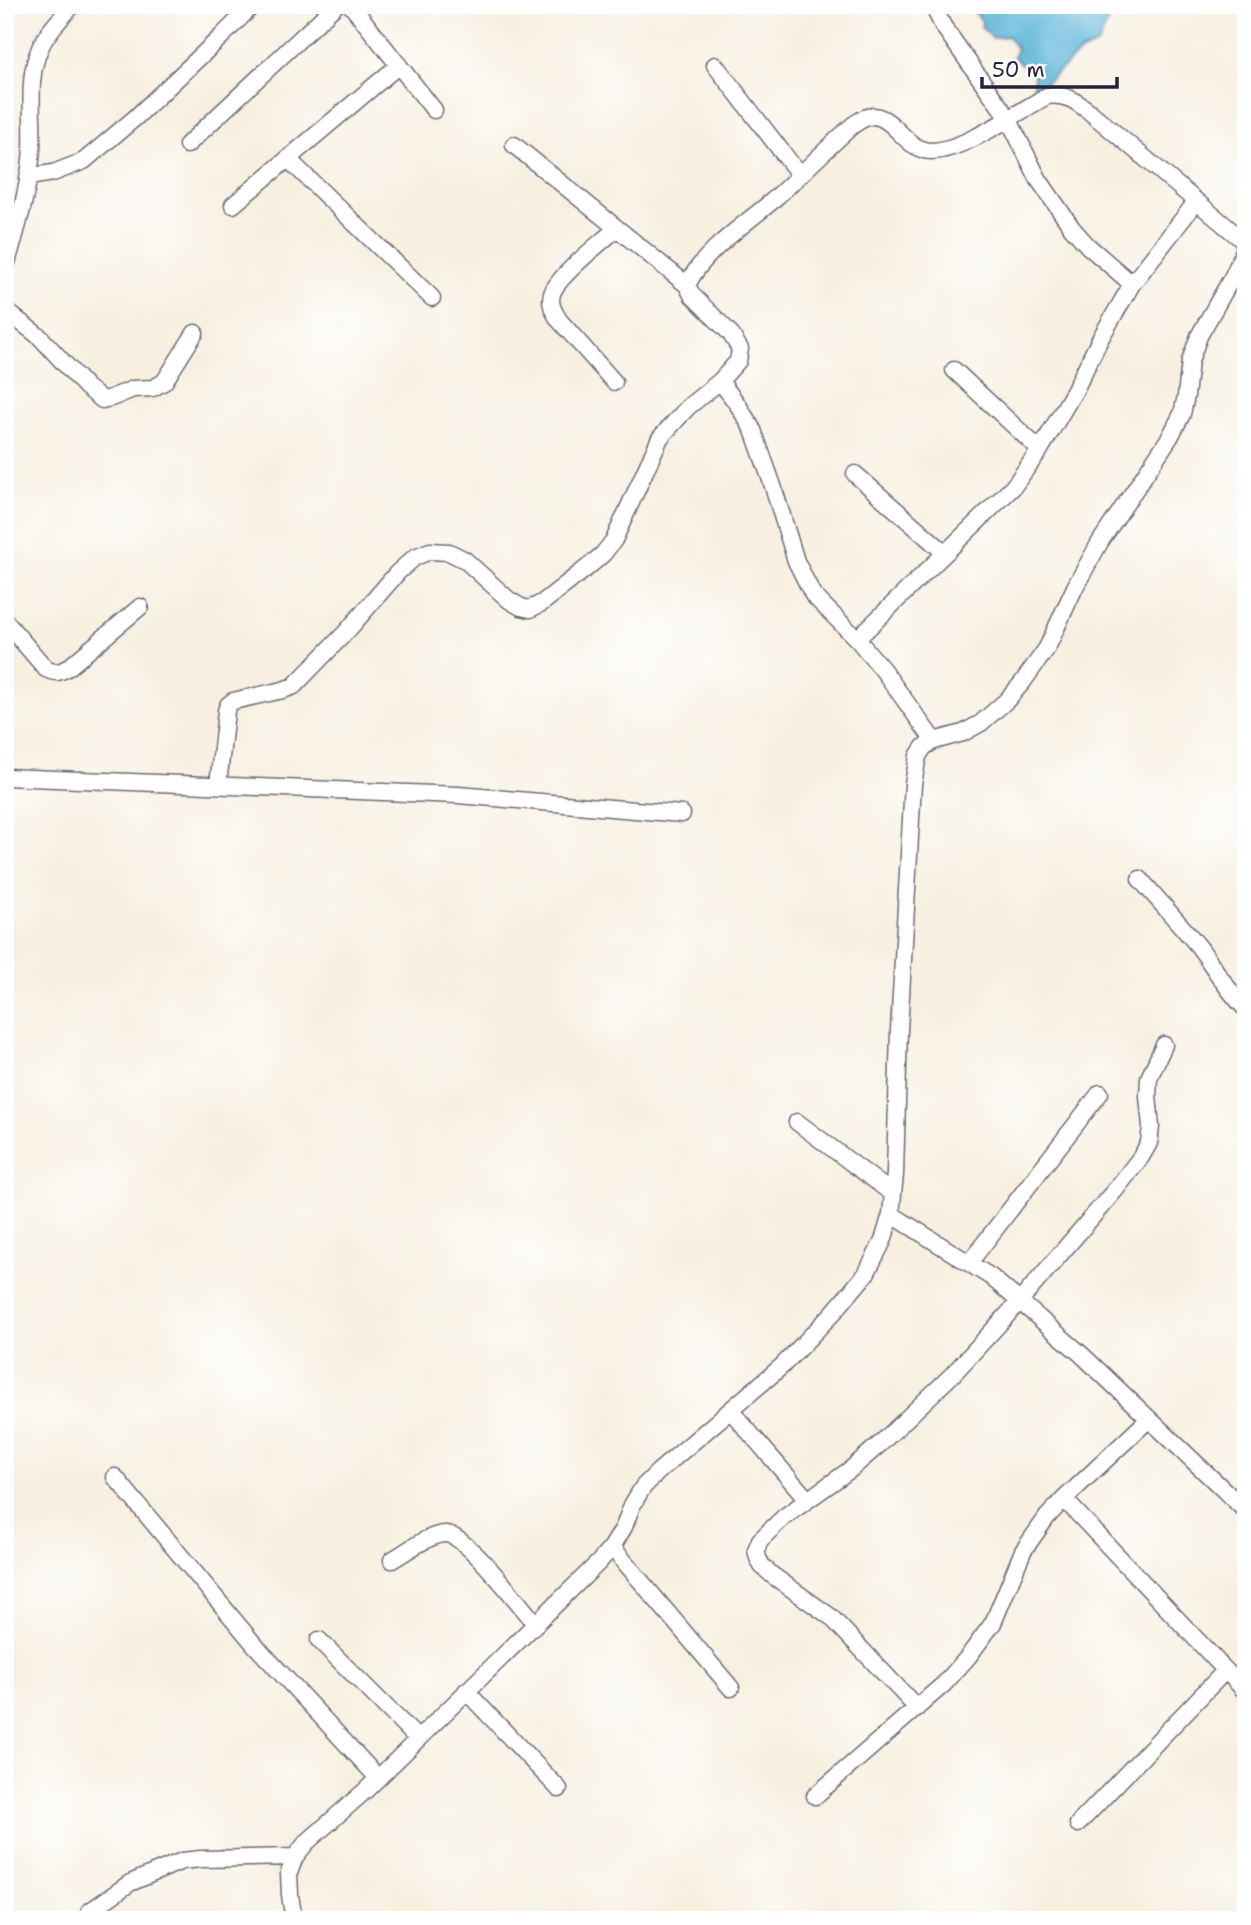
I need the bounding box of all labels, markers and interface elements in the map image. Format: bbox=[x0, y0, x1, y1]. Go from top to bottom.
scale bar bbox=[982, 46, 1116, 90]
text: 50 m bbox=[992, 56, 1045, 84]

